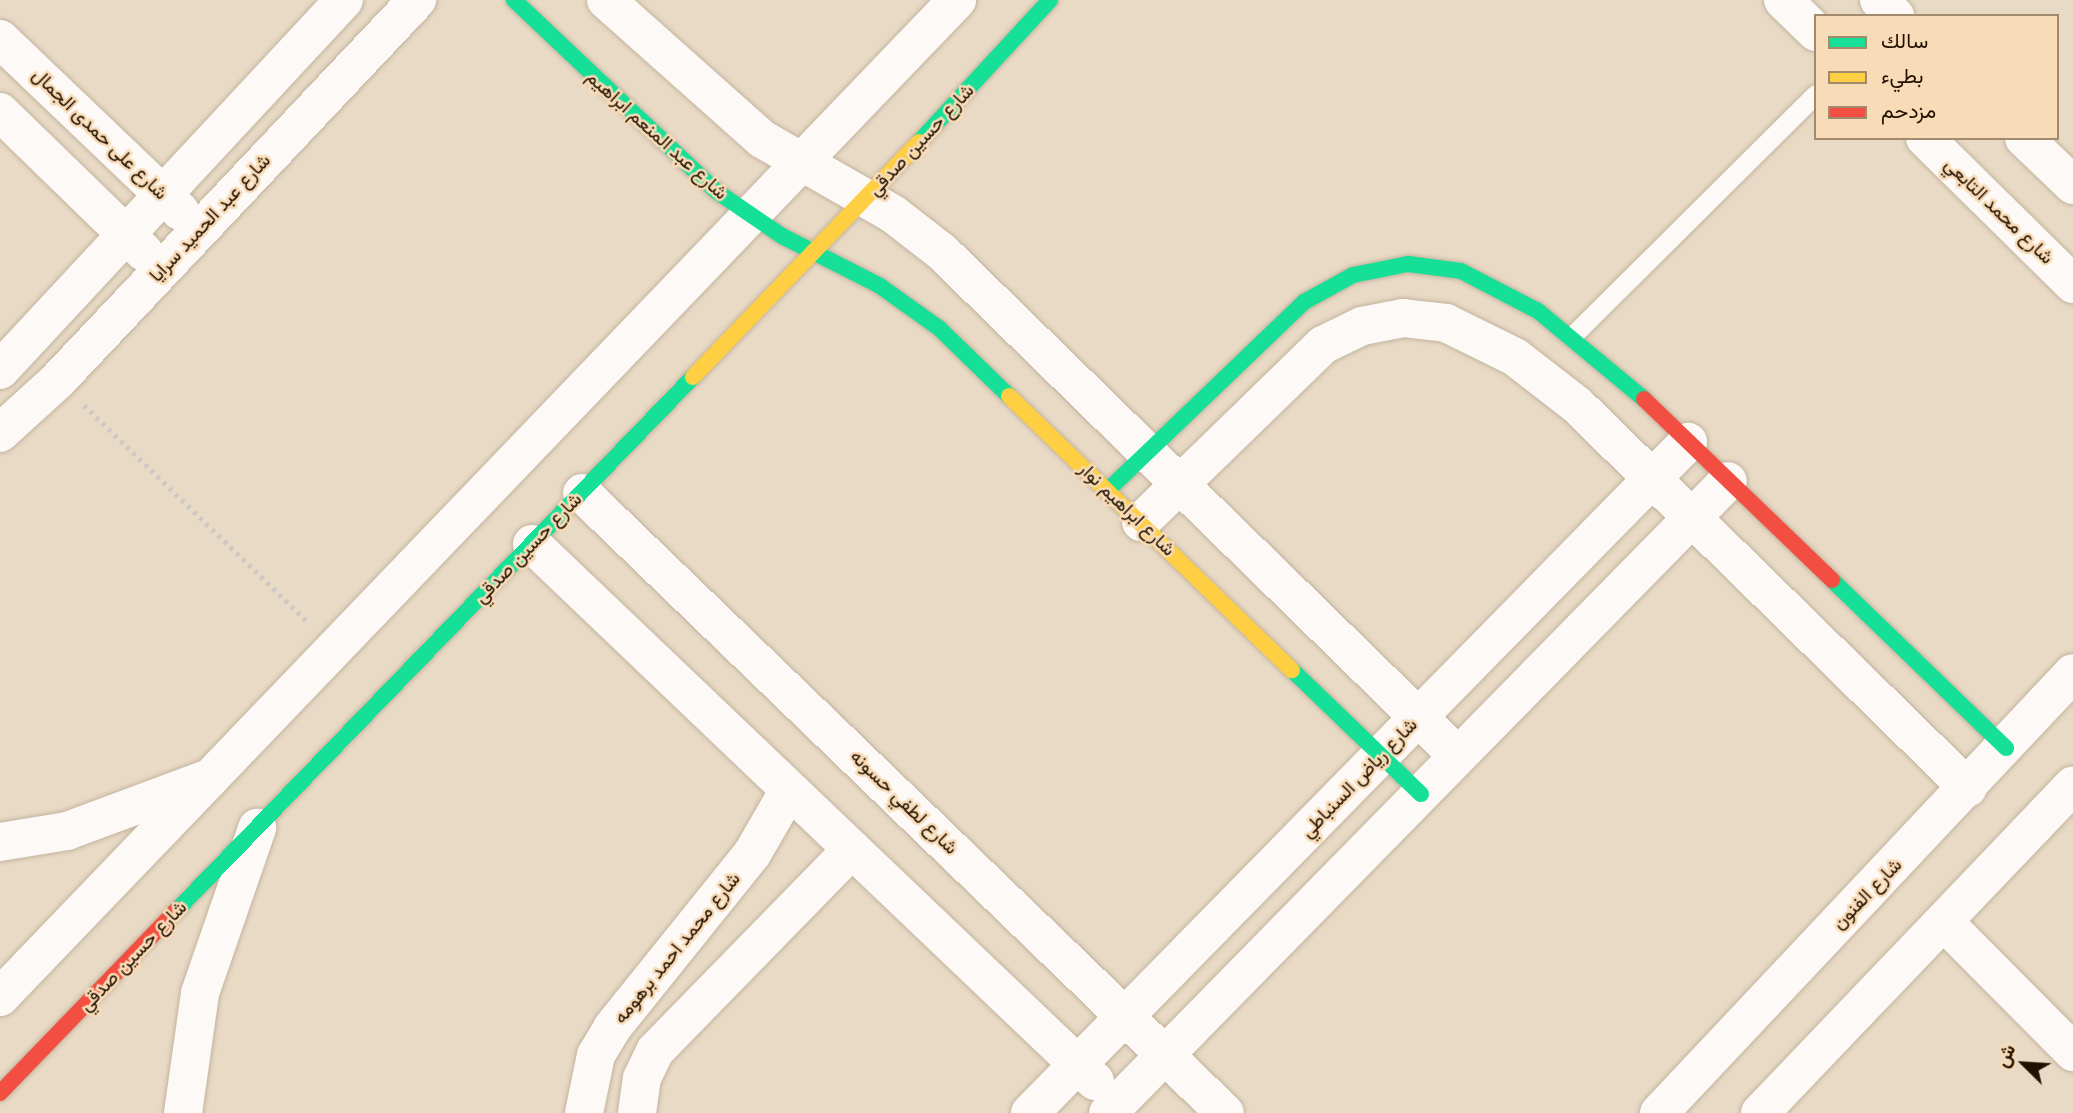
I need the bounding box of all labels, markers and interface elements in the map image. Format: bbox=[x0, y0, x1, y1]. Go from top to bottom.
legend bbox=[1814, 14, 2059, 140]
text: سالك bbox=[1881, 26, 1928, 54]
text: بطيء bbox=[1881, 61, 1924, 89]
street label: شارع على حمدى الجمال bbox=[28, 64, 172, 204]
street label: شارع عبد المنعم ابراهيم bbox=[582, 66, 732, 204]
street label: شارع حسين صدقي bbox=[863, 79, 979, 201]
text: مزدحم bbox=[1881, 96, 1936, 124]
street label: شارع عبد الحميد سرايا bbox=[145, 149, 275, 287]
street label: شارع محمد التابعي bbox=[1940, 153, 2058, 269]
street label: شارع ابراهيم نوار bbox=[1074, 457, 1180, 561]
street label: شارع حسين صدقي bbox=[469, 488, 587, 608]
street label: شارع رياض السنباطي bbox=[1296, 713, 1422, 843]
street label: شارع لطفي حسونه bbox=[845, 745, 963, 859]
street label: شارع الفنون bbox=[1827, 854, 1907, 934]
street label: شارع محمد احمد برهومه bbox=[609, 868, 745, 1028]
street label: شارع حسين صدقي bbox=[74, 896, 192, 1016]
north arrow bbox=[1989, 1029, 2059, 1099]
text: ش bbox=[1988, 1040, 2021, 1071]

